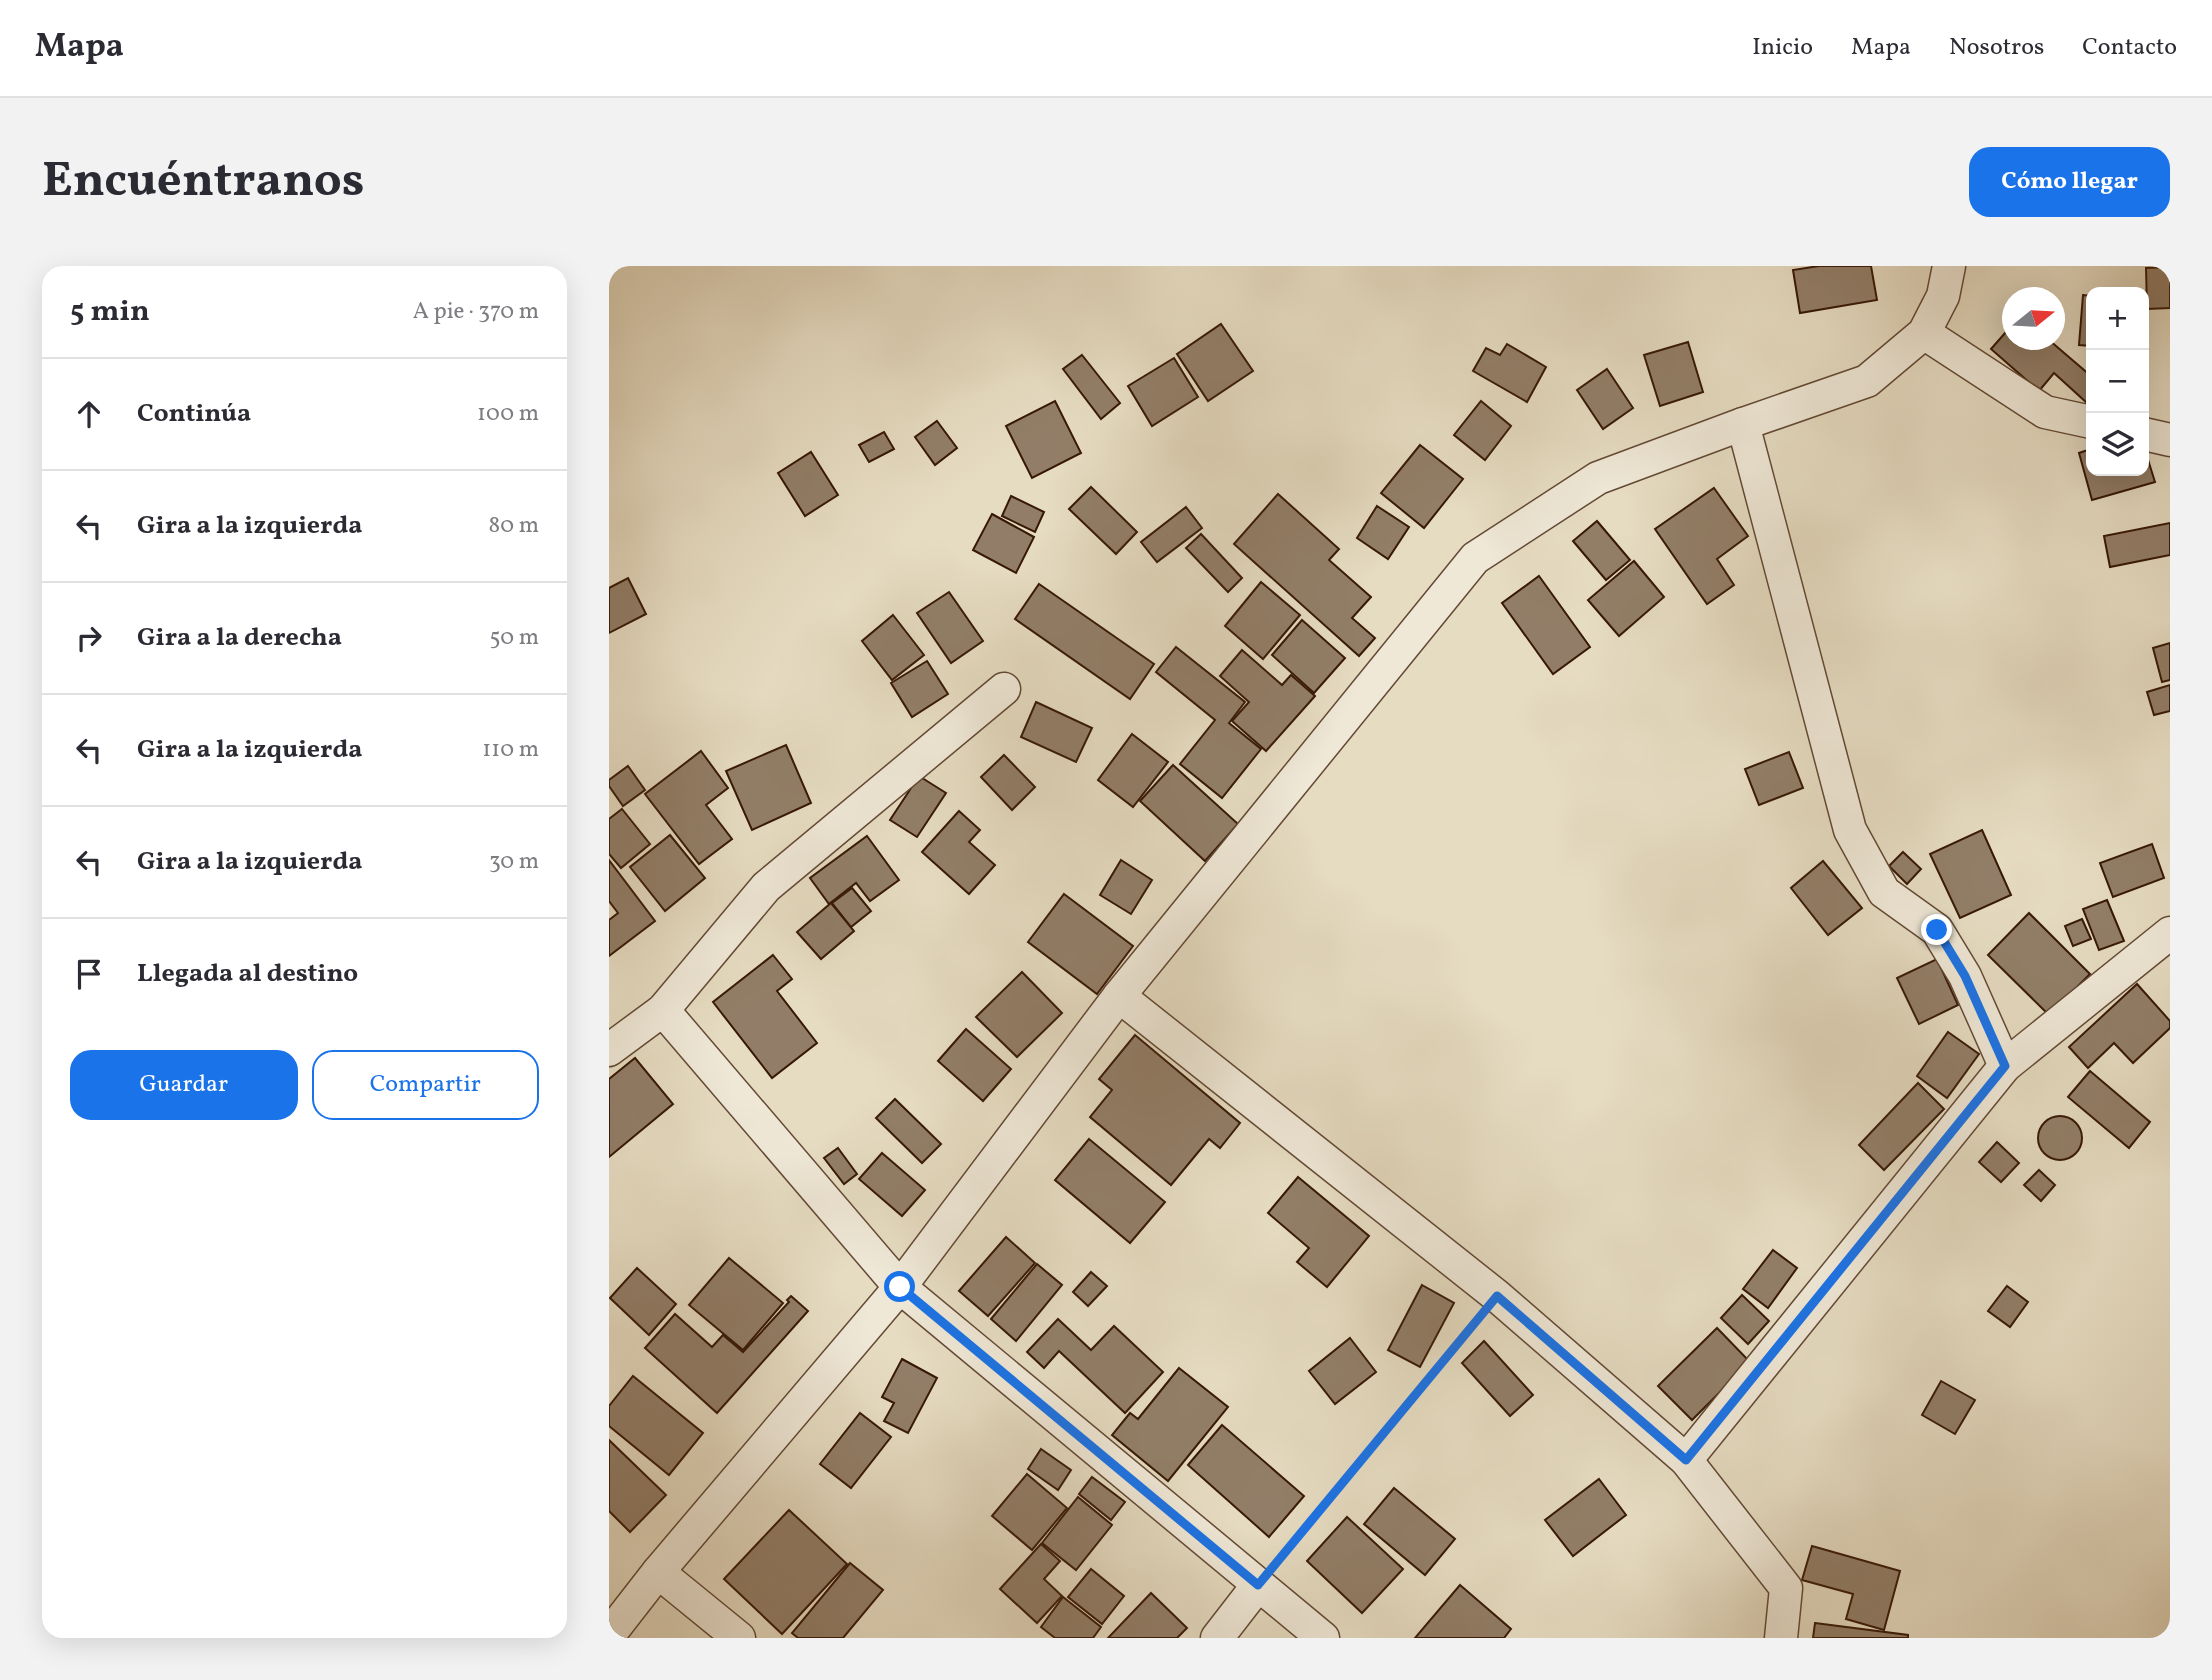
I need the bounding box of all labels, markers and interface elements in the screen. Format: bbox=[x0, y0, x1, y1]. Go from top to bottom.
text: Mapa bbox=[35, 25, 124, 71]
text: Inicio bbox=[1752, 31, 1813, 65]
text: Mapa bbox=[1851, 31, 1911, 65]
text: Nosotros bbox=[1949, 31, 2044, 65]
text: Contacto bbox=[2082, 31, 2177, 65]
button: Cómo llegar bbox=[1969, 147, 2170, 217]
text: Encuéntranos bbox=[42, 148, 364, 217]
north arrow bbox=[2002, 287, 2065, 350]
map controls bbox=[2086, 287, 2149, 476]
button: + bbox=[2086, 287, 2149, 350]
text: 5 min bbox=[70, 291, 150, 333]
text: A pie · 370 m bbox=[413, 296, 539, 328]
button: − bbox=[2086, 350, 2149, 413]
icon: ahead bbox=[70, 395, 108, 433]
text: Continúa bbox=[137, 396, 251, 432]
text: 100 m bbox=[477, 398, 539, 430]
button: layers bbox=[2086, 413, 2149, 476]
icon: left bbox=[70, 507, 108, 545]
text: Gira a la izquierda bbox=[137, 508, 362, 544]
text: 80 m bbox=[489, 510, 539, 542]
icon: right bbox=[70, 619, 108, 657]
text: Gira a la derecha bbox=[137, 620, 342, 656]
text: 50 m bbox=[490, 622, 539, 654]
icon: left bbox=[70, 731, 108, 769]
text: Gira a la izquierda bbox=[137, 732, 362, 768]
text: 110 m bbox=[482, 734, 539, 766]
icon: left bbox=[70, 843, 108, 881]
text: Gira a la izquierda bbox=[137, 844, 362, 880]
text: 30 m bbox=[489, 846, 539, 878]
route end bbox=[1921, 914, 1952, 945]
icon: arrive bbox=[70, 955, 108, 993]
text: Llegada al destino bbox=[137, 956, 358, 992]
button: Guardar bbox=[70, 1050, 298, 1120]
button: Compartir bbox=[312, 1050, 539, 1120]
route start bbox=[884, 1271, 915, 1302]

